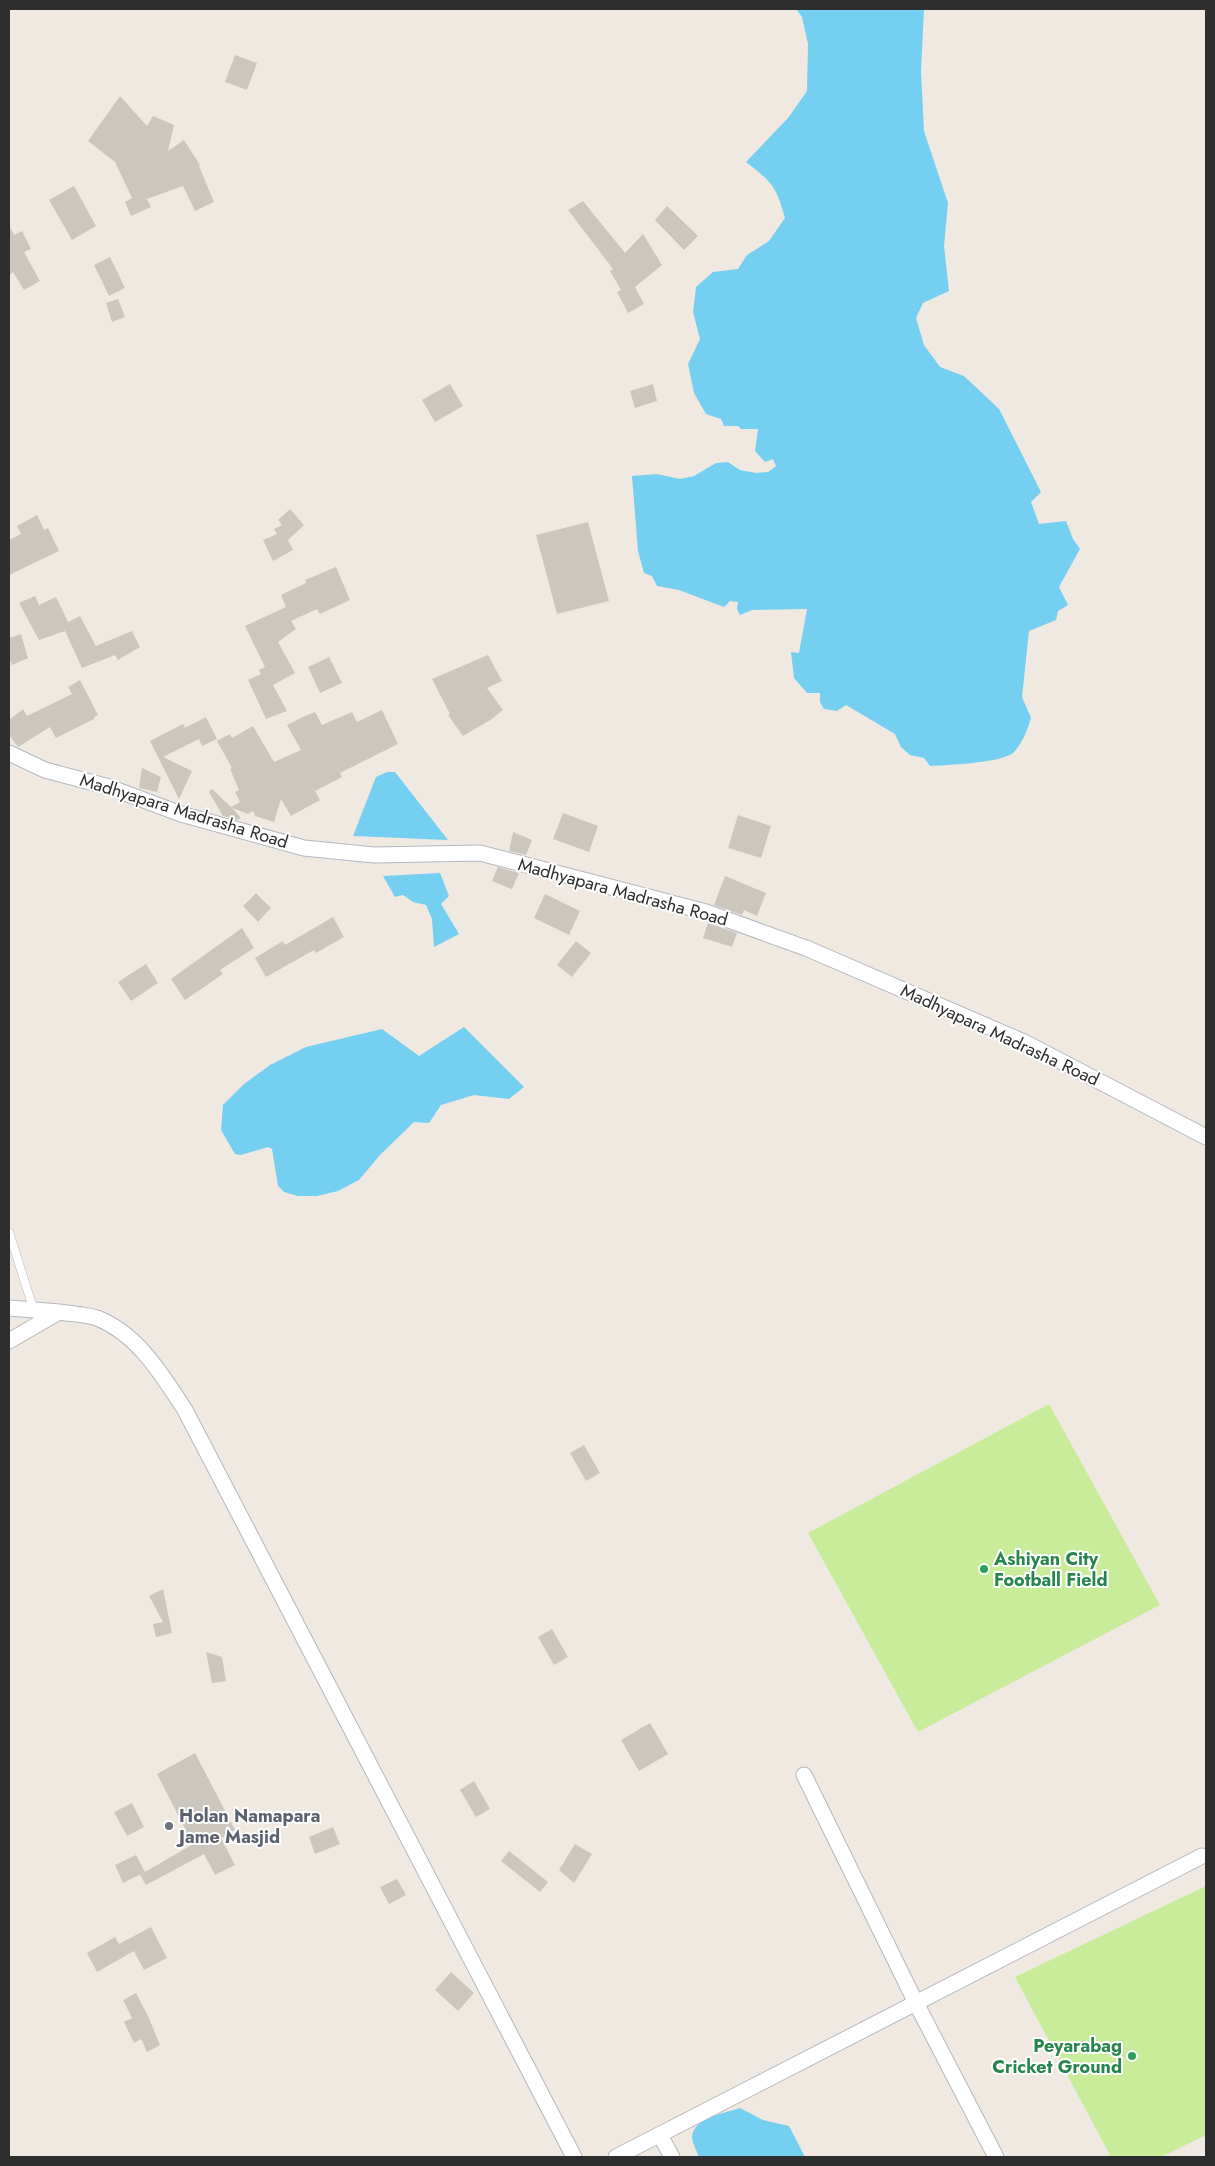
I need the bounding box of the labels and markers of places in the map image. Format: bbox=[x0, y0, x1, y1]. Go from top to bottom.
place label: Ashiyan City Football Field bbox=[993, 1546, 1108, 1593]
marker: Ashiyan City Football Field bbox=[978, 1563, 990, 1575]
place label: Holan Namapara Jame Masjid bbox=[176, 1803, 320, 1850]
marker: Holan Namapara Jame Masjid bbox=[163, 1820, 175, 1832]
place label: Peyarabag Cricket Ground bbox=[992, 2033, 1122, 2080]
marker: Peyarabag Cricket Ground bbox=[1126, 2050, 1138, 2062]

